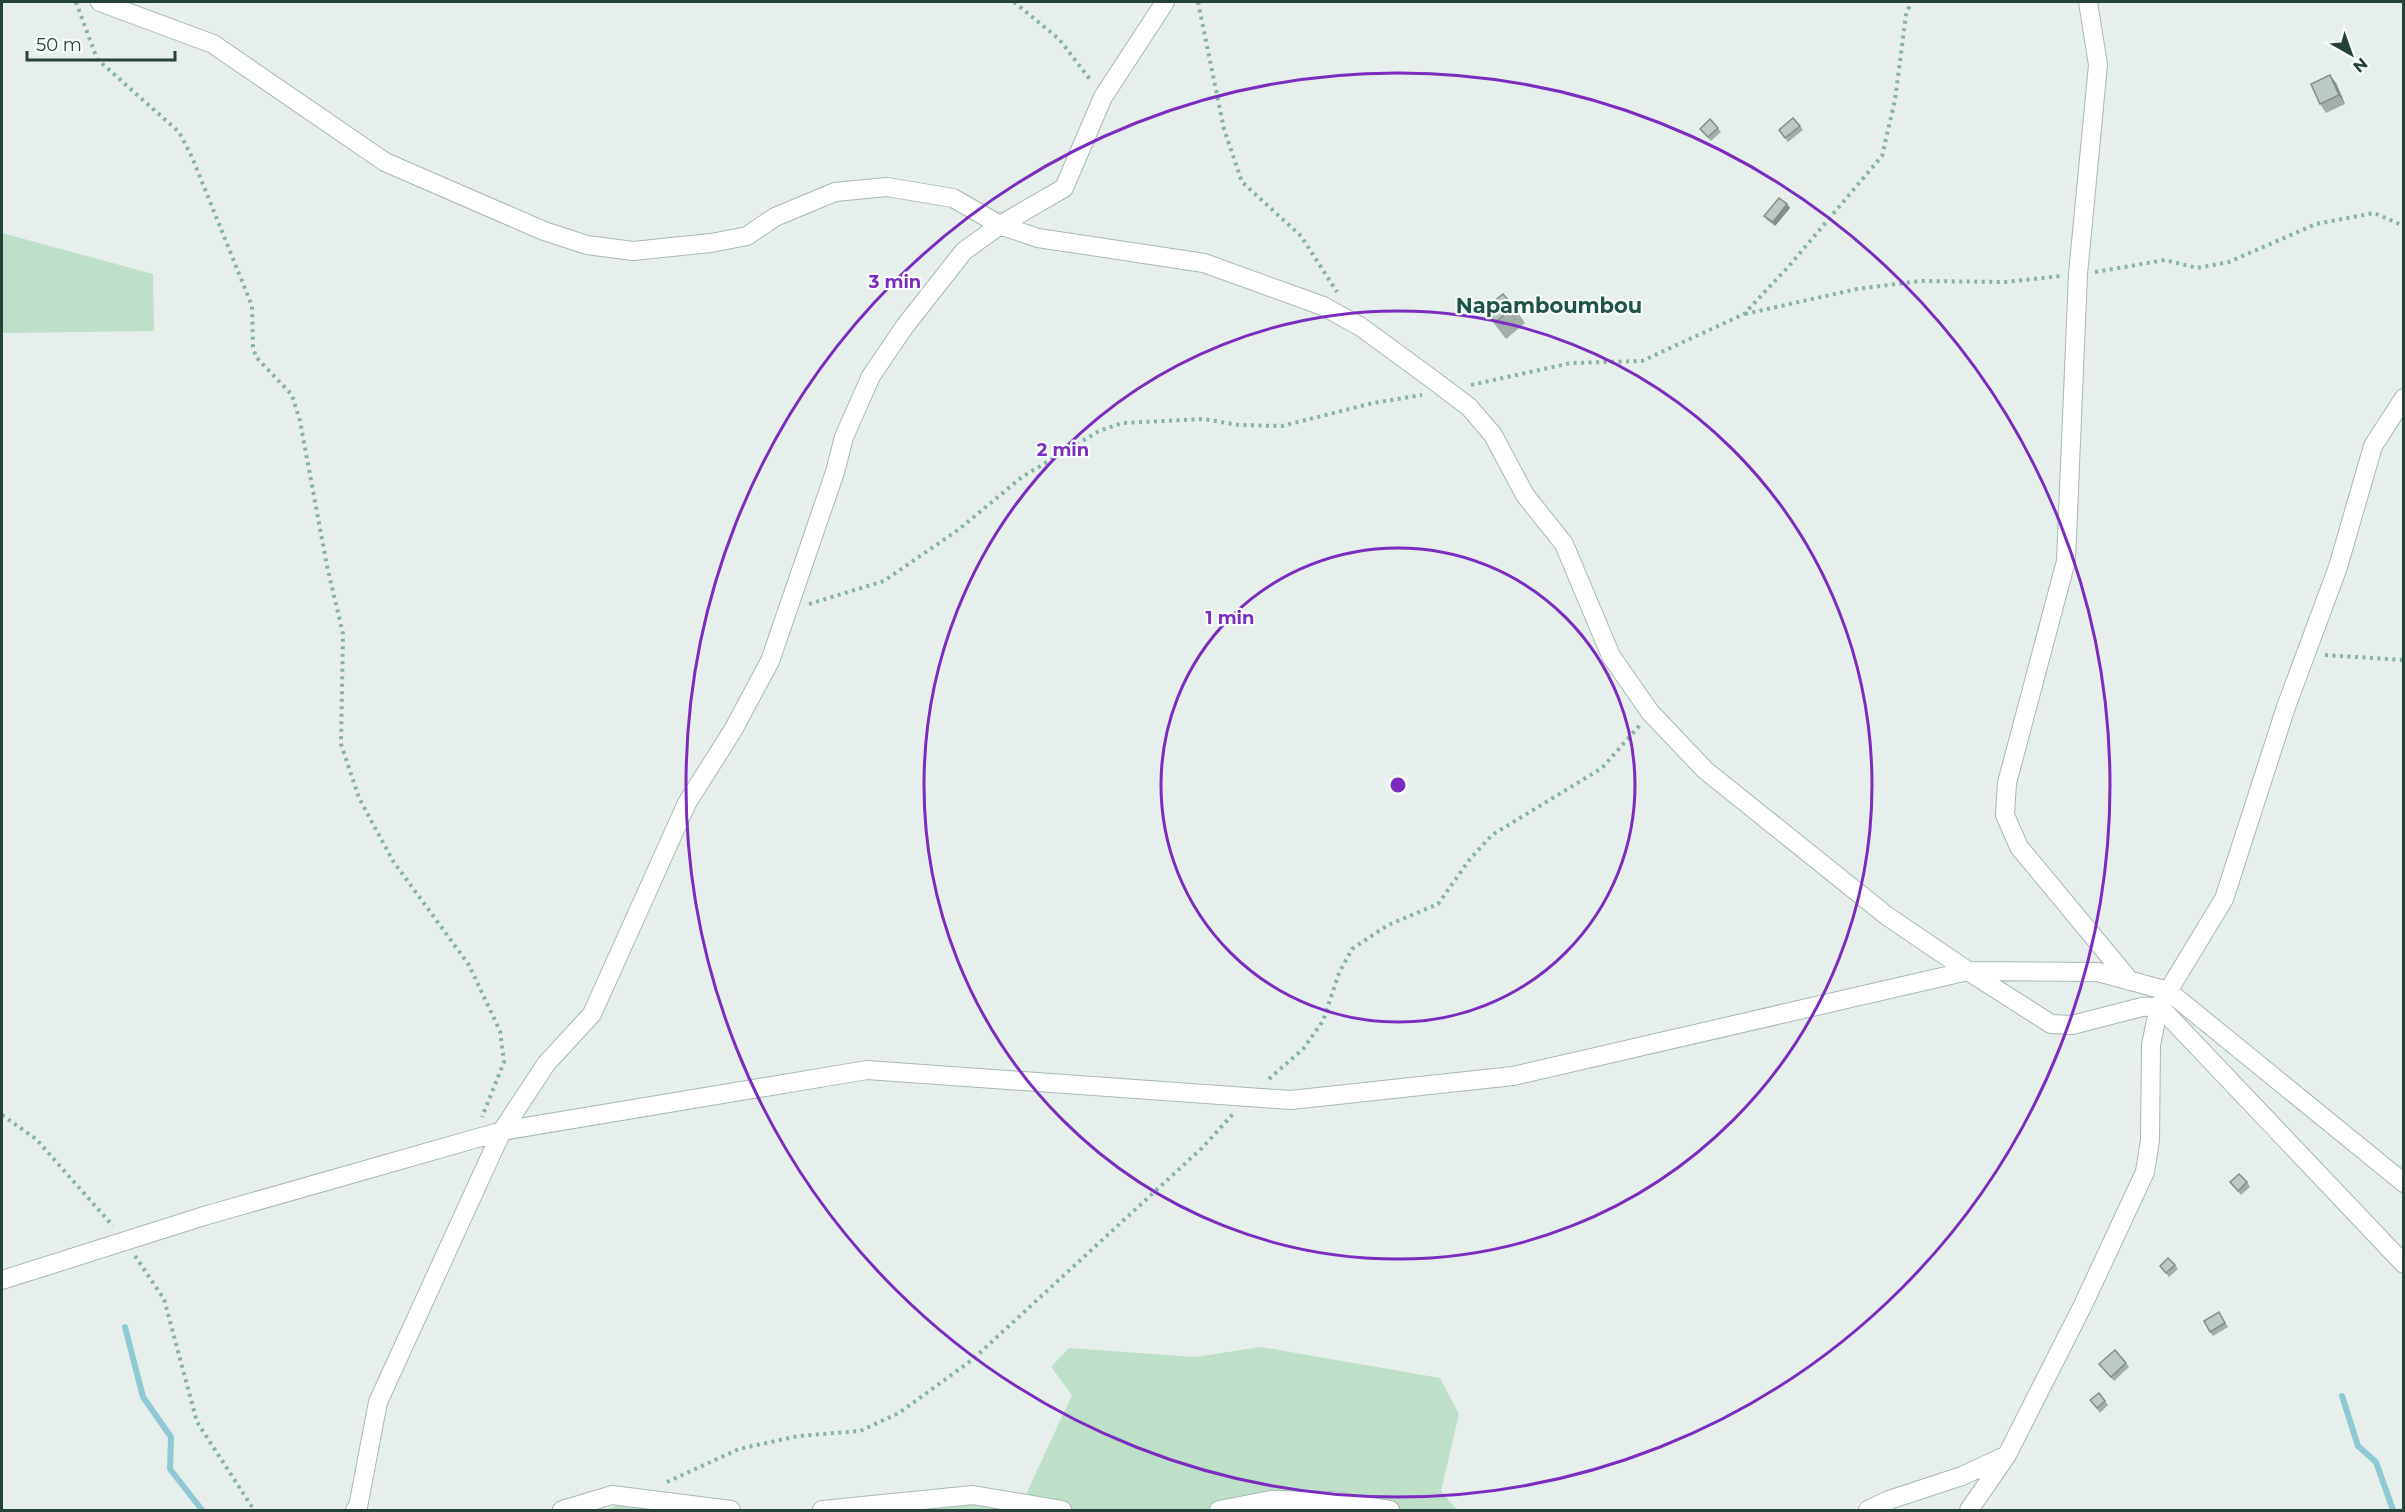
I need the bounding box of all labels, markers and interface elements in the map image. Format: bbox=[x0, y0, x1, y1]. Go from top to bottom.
scale bar bbox=[27, 24, 176, 62]
north arrow bbox=[2321, 24, 2381, 84]
text: 50 m bbox=[36, 34, 82, 56]
text: N bbox=[2349, 54, 2371, 77]
text: 3 min bbox=[868, 271, 921, 293]
district label: Napamboumbou bbox=[1456, 293, 1642, 318]
text: 2 min bbox=[1037, 439, 1089, 461]
text: 1 min bbox=[1206, 607, 1254, 629]
centre of rings bbox=[1388, 775, 1408, 795]

